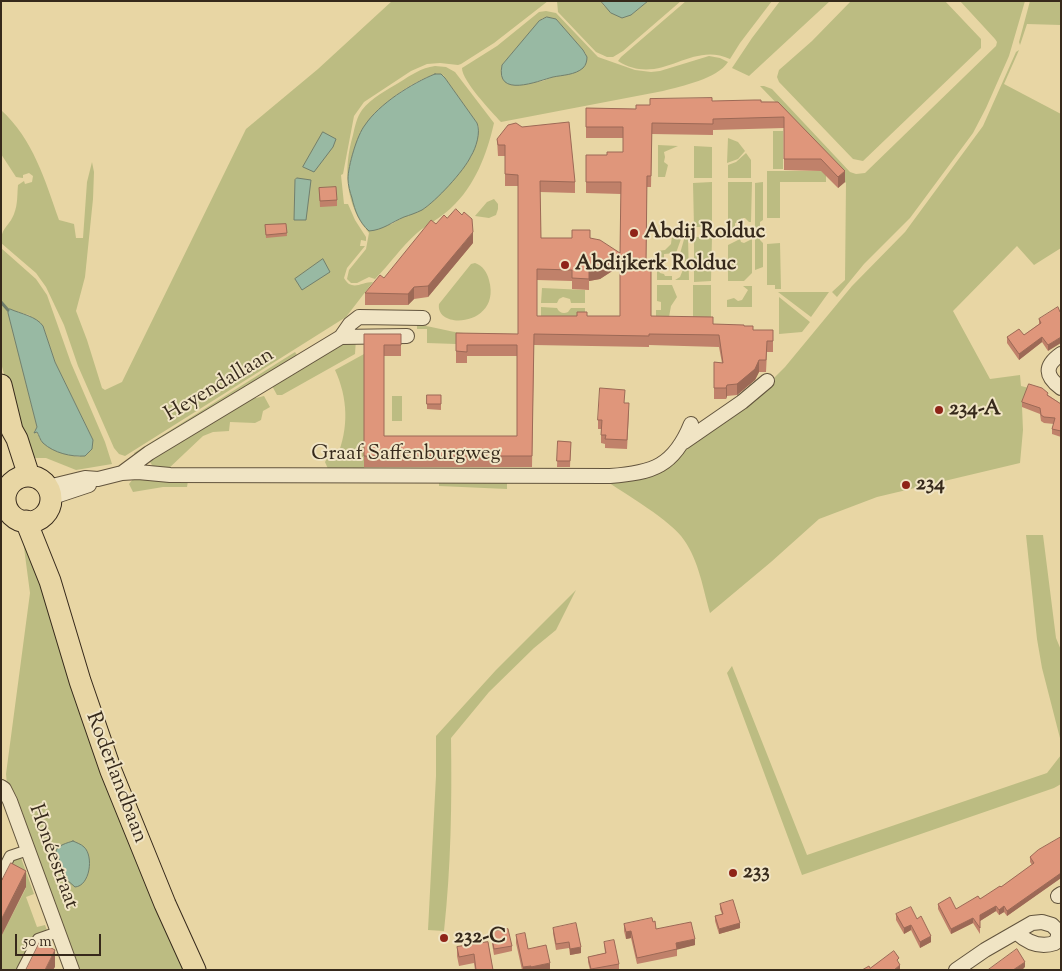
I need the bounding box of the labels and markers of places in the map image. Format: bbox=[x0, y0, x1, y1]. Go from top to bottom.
place label: Abdij Rolduc bbox=[644, 220, 765, 246]
marker: Abdij Rolduc bbox=[628, 227, 640, 239]
place label: Abdijkerk Rolduc bbox=[575, 252, 736, 278]
marker: Abdijkerk Rolduc bbox=[559, 259, 571, 271]
place label: 234-A bbox=[949, 397, 1001, 423]
marker: 234-A bbox=[933, 404, 945, 416]
place label: 234 bbox=[916, 472, 945, 498]
marker: 234 bbox=[900, 479, 912, 491]
place label: 233 bbox=[743, 860, 770, 886]
marker: 233 bbox=[727, 867, 739, 879]
place label: 232-C bbox=[454, 925, 506, 951]
marker: 232-C bbox=[438, 932, 450, 944]

